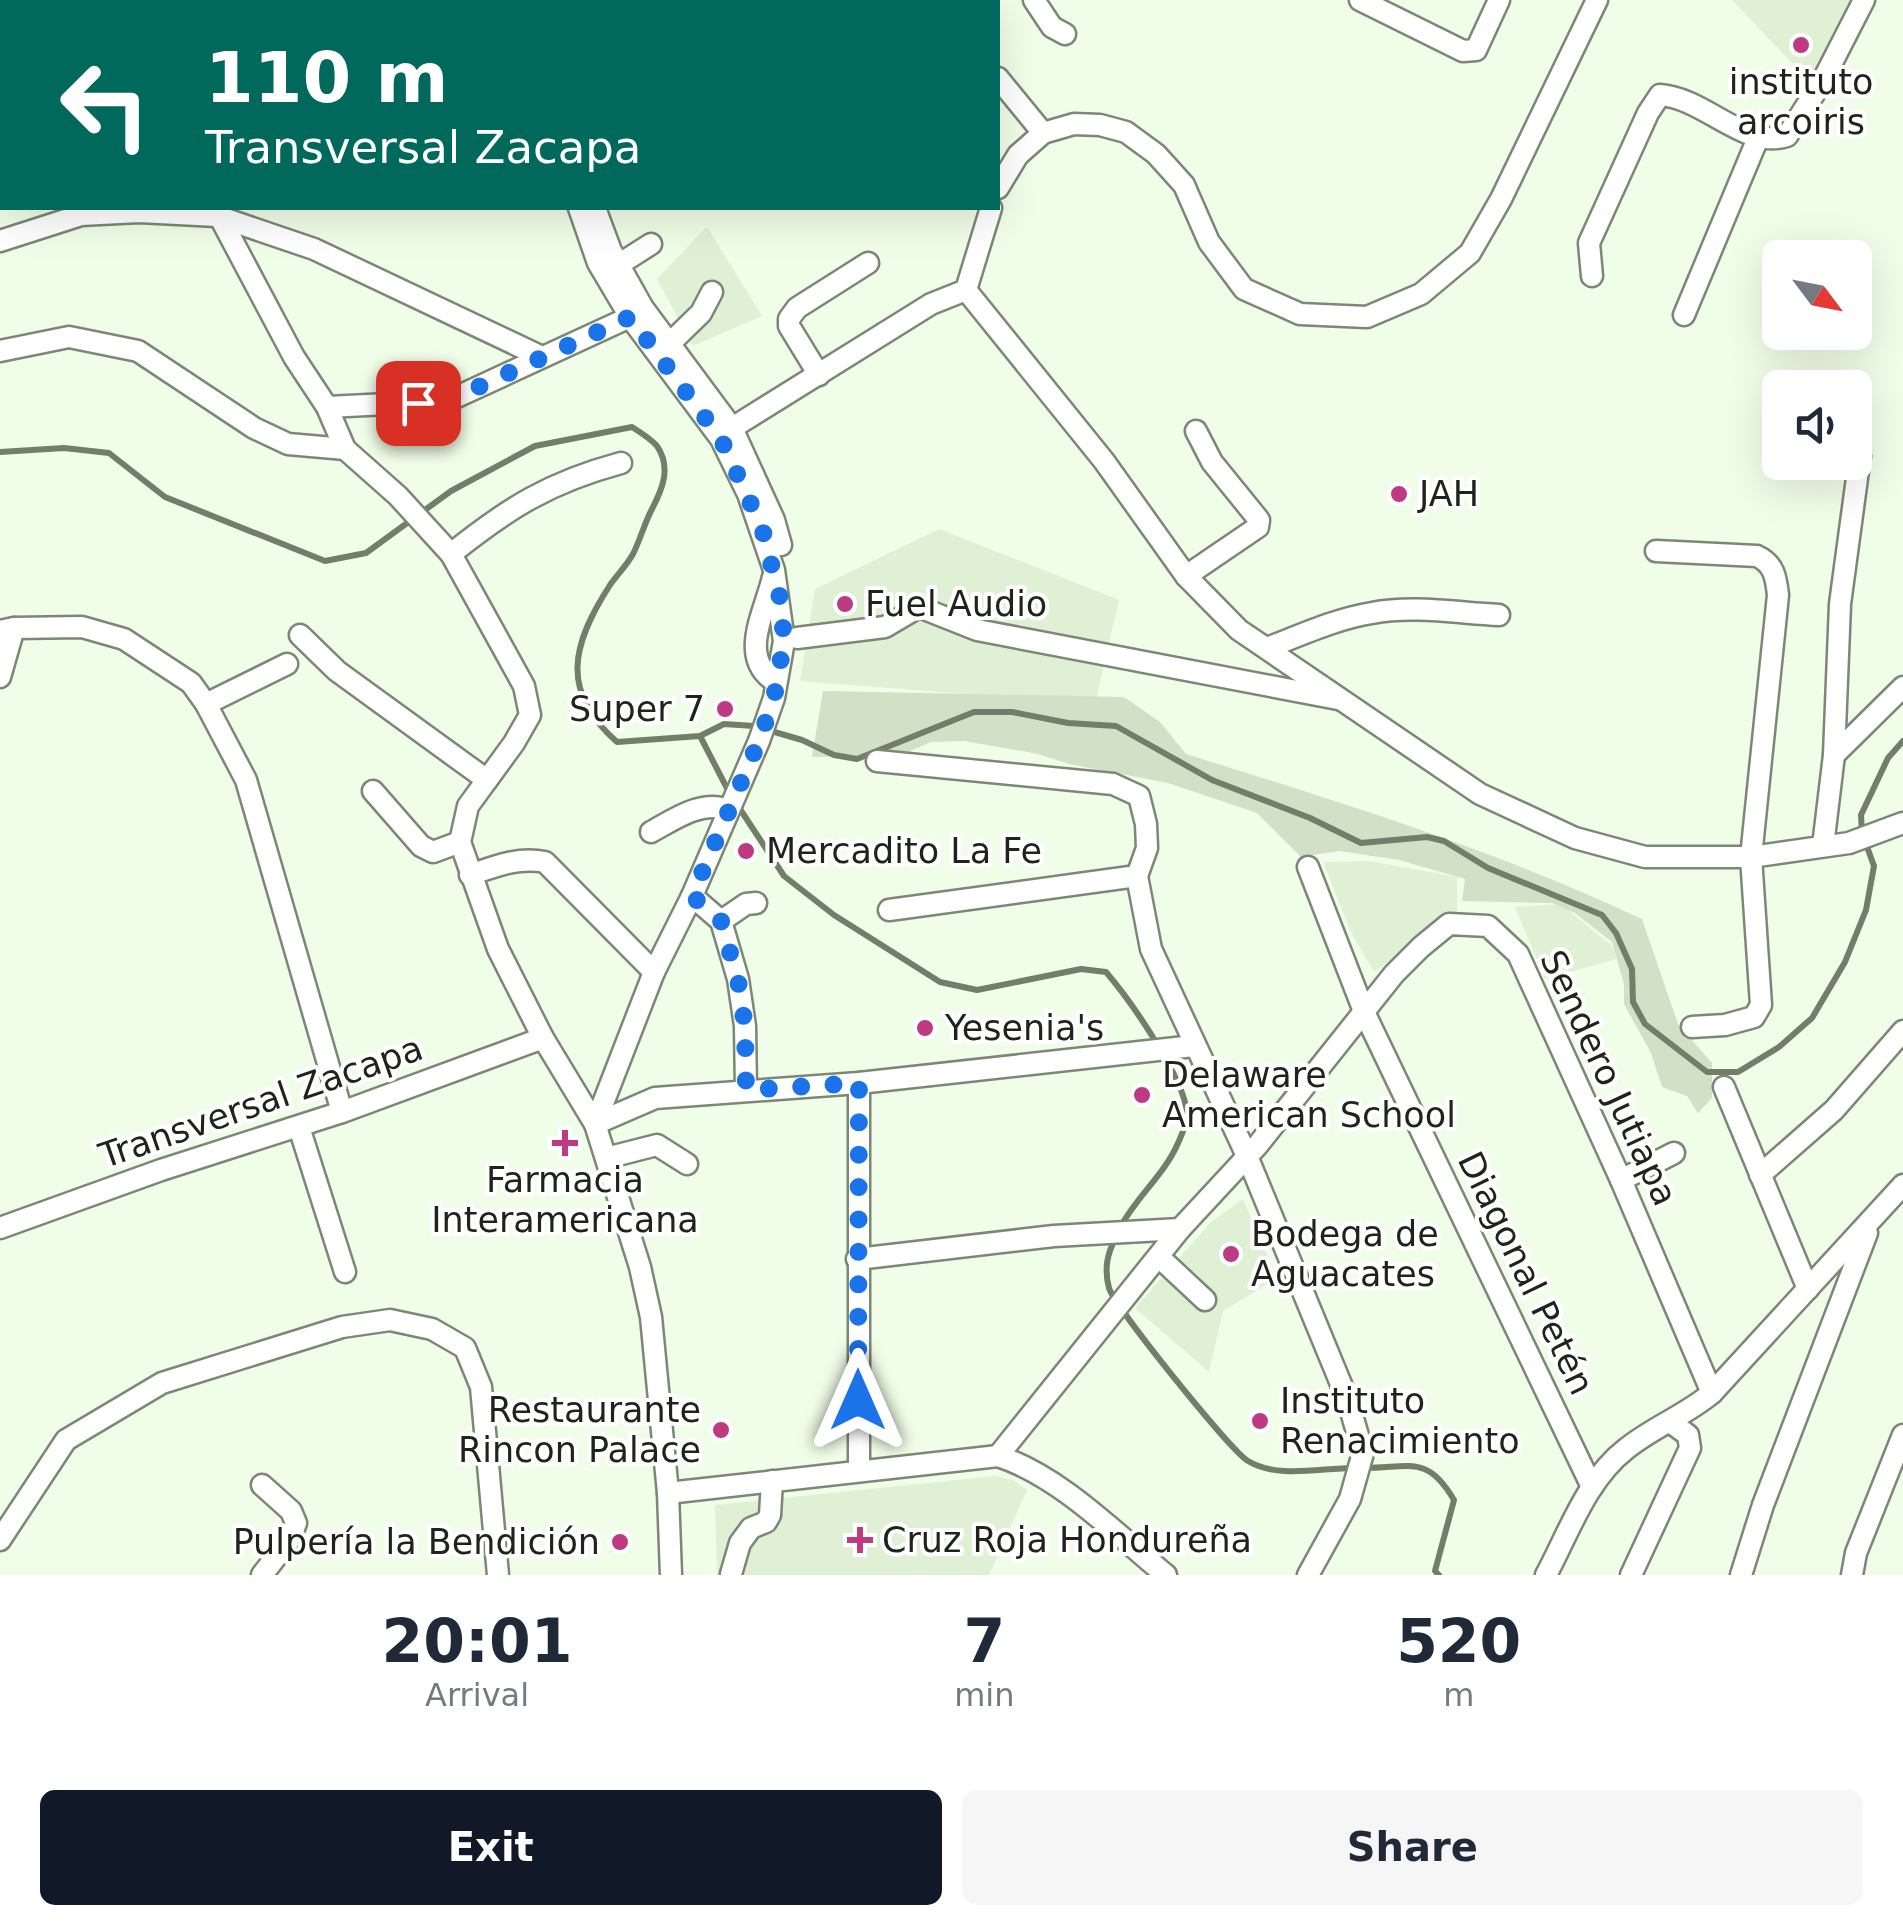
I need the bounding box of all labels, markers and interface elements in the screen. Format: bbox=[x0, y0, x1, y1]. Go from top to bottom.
marker: instituto arcoiris bbox=[1790, 34, 1812, 56]
text: 110 m bbox=[205, 37, 448, 119]
icon: left bbox=[40, 40, 170, 170]
place label: instituto arcoiris bbox=[1729, 62, 1873, 142]
text: Transversal Zacapa bbox=[205, 121, 641, 174]
north arrow bbox=[1762, 240, 1872, 350]
map controls bbox=[1762, 240, 1872, 480]
pin bbox=[376, 361, 461, 446]
button: sound bbox=[1762, 370, 1872, 480]
icon: arrive bbox=[391, 376, 446, 431]
place label: JAH bbox=[1417, 474, 1479, 514]
marker: JAH bbox=[1388, 483, 1410, 505]
place label: Fuel Audio bbox=[865, 584, 1047, 624]
marker: Fuel Audio bbox=[834, 593, 856, 615]
place label: Super 7 bbox=[569, 689, 705, 729]
marker: Super 7 bbox=[714, 698, 736, 720]
place label: Mercadito La Fe bbox=[766, 831, 1042, 871]
marker: Mercadito La Fe bbox=[735, 840, 757, 862]
street label: Sendero Jutiapa bbox=[1532, 944, 1686, 1212]
place label: Yesenia's bbox=[944, 1008, 1104, 1048]
marker: Yesenia's bbox=[914, 1017, 936, 1039]
street label: Transversal Zacapa bbox=[93, 1028, 428, 1176]
place label: Delaware American School bbox=[1162, 1055, 1456, 1135]
marker: Delaware American School bbox=[1131, 1084, 1153, 1106]
marker: Farmacia Interamericana bbox=[554, 1132, 576, 1154]
street label: Diagonal Petén bbox=[1450, 1145, 1602, 1401]
place label: Farmacia Interamericana bbox=[431, 1160, 699, 1240]
place label: Bodega de Aguacates bbox=[1251, 1214, 1439, 1294]
marker: Bodega de Aguacates bbox=[1220, 1243, 1242, 1265]
position arrow bbox=[806, 1348, 910, 1452]
place label: Instituto Renacimiento bbox=[1280, 1381, 1520, 1461]
place label: Restaurante Rincon Palace bbox=[458, 1390, 701, 1470]
marker: Instituto Renacimiento bbox=[1249, 1410, 1271, 1432]
marker: Restaurante Rincon Palace bbox=[710, 1419, 732, 1441]
place label: Cruz Roja Hondureña bbox=[882, 1520, 1252, 1560]
place label: Pulpería la Bendición bbox=[233, 1522, 600, 1562]
marker: Cruz Roja Hondureña bbox=[847, 1527, 873, 1553]
marker: Pulpería la Bendición bbox=[609, 1531, 631, 1553]
text: 20:01 bbox=[382, 1606, 573, 1676]
text: 7 bbox=[963, 1606, 1005, 1676]
text: 520 bbox=[1396, 1606, 1521, 1676]
text: Arrival bbox=[425, 1676, 529, 1714]
text: min bbox=[954, 1676, 1015, 1714]
text: m bbox=[1443, 1676, 1474, 1714]
button: Exit bbox=[40, 1790, 942, 1905]
button: Share bbox=[962, 1790, 1863, 1905]

